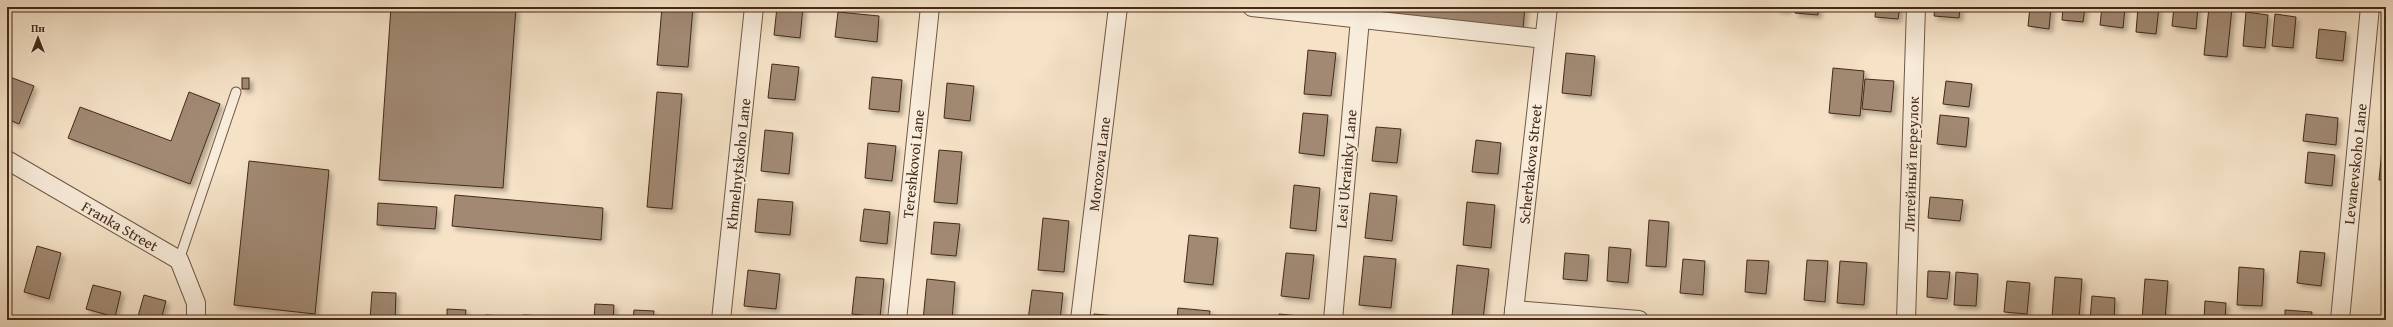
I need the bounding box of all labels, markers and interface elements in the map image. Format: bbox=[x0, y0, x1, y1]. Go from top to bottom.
north arrow bbox=[18, 18, 58, 58]
text: Пн bbox=[31, 20, 45, 36]
street label: Литейный переулок bbox=[1898, 96, 1924, 232]
street label: Khmelnytskoho Lane bbox=[721, 97, 755, 231]
street label: Scherbakova Street bbox=[1513, 102, 1547, 225]
street label: Levanevskoho Lane bbox=[2338, 102, 2372, 226]
street label: Tereshkovoi Lane bbox=[897, 109, 929, 219]
street label: Lesi Ukrainky Lane bbox=[1330, 109, 1362, 229]
street label: Morozova Lane bbox=[1083, 116, 1115, 212]
street label: Franka Street bbox=[78, 196, 163, 257]

